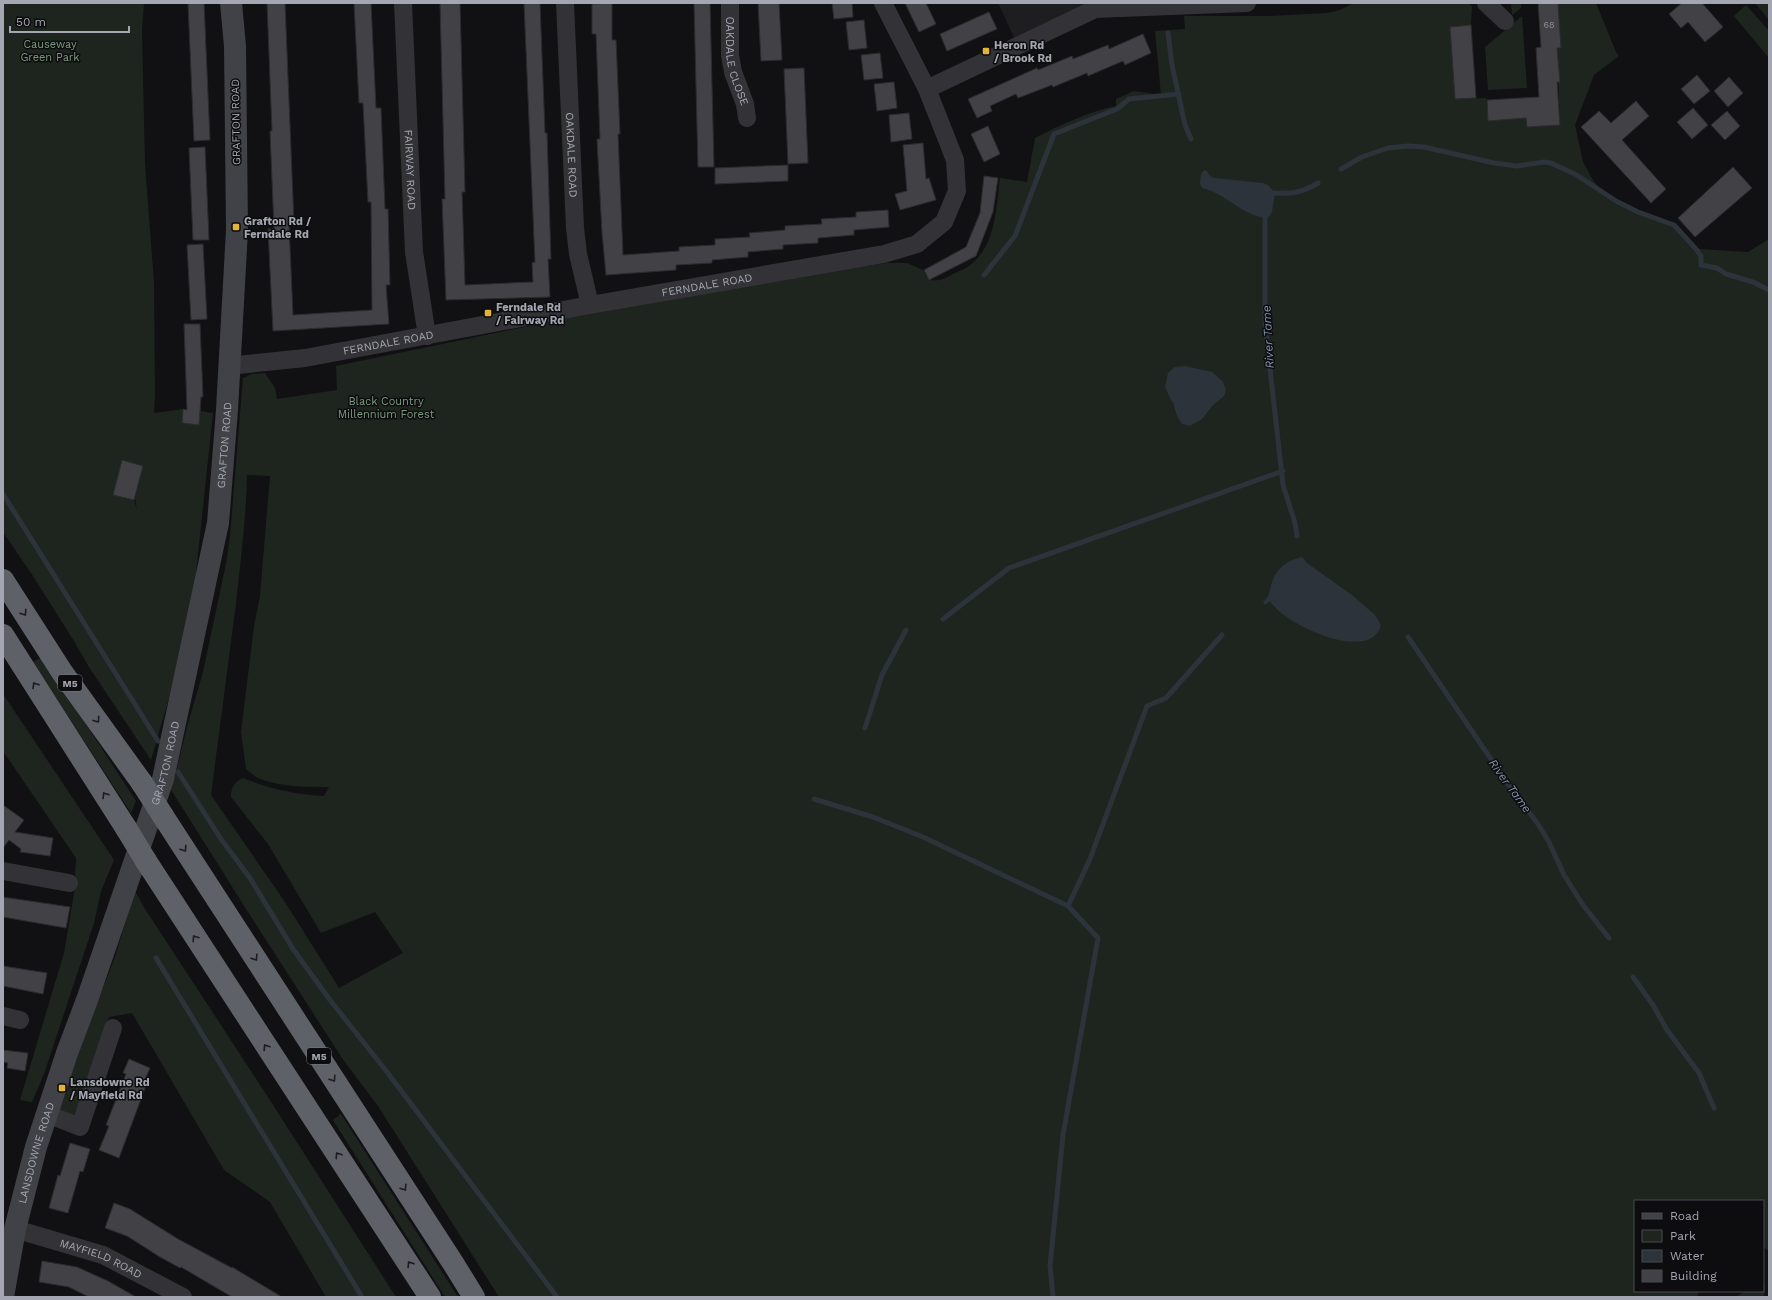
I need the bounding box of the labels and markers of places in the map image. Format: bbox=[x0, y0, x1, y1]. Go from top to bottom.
place label: Heron Rd / Brook Rd bbox=[994, 39, 1052, 65]
marker: Heron Rd / Brook Rd bbox=[981, 46, 991, 56]
place label: Grafton Rd / Ferndale Rd bbox=[244, 215, 311, 241]
marker: Grafton Rd / Ferndale Rd bbox=[231, 222, 241, 232]
place label: Ferndale Rd / Fairway Rd bbox=[496, 301, 564, 327]
marker: Ferndale Rd / Fairway Rd bbox=[483, 308, 493, 318]
place label: Lansdowne Rd / Mayfield Rd bbox=[70, 1076, 150, 1102]
marker: Lansdowne Rd / Mayfield Rd bbox=[57, 1083, 67, 1093]

